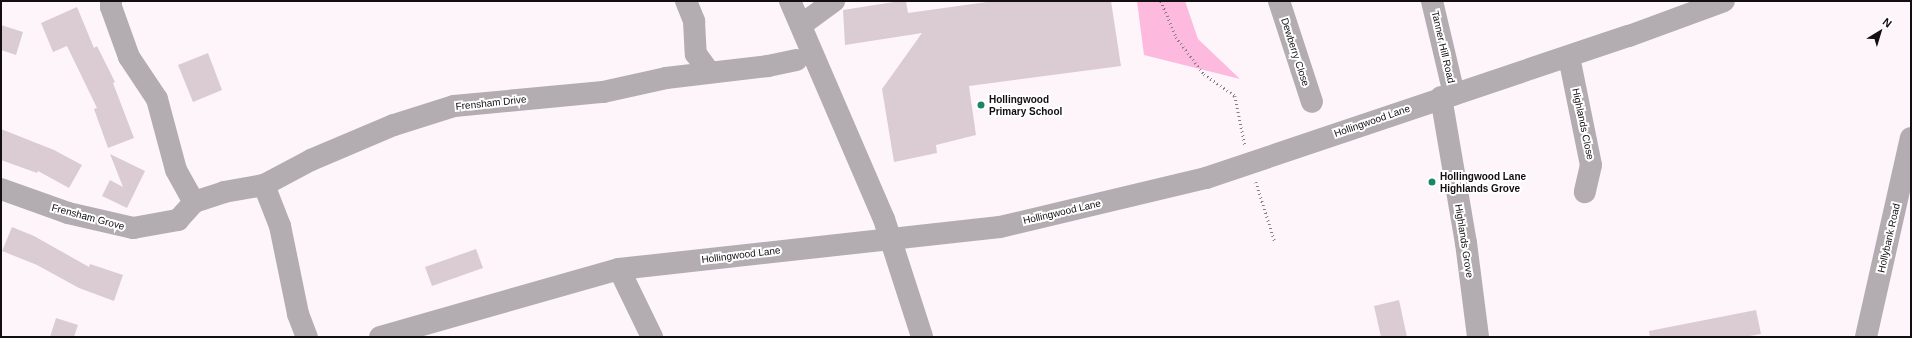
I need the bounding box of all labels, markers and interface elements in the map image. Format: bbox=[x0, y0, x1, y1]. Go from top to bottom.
street label: Tanner Hill Road bbox=[1429, 10, 1457, 84]
north arrow bbox=[1860, 12, 1900, 52]
text: N bbox=[1881, 15, 1894, 30]
street label: Dewberry Close bbox=[1278, 16, 1312, 88]
street label: Highlands Close bbox=[1570, 87, 1596, 161]
street label: Frensham Drive bbox=[455, 93, 527, 113]
place label: Hollingwood Primary School bbox=[989, 93, 1062, 116]
marker: Hollingwood Primary School bbox=[976, 100, 986, 110]
street label: Hollingwood Lane bbox=[1332, 102, 1412, 140]
place label: Hollingwood Lane Highlands Grove bbox=[1440, 170, 1526, 194]
marker: Hollingwood Lane Highlands Grove bbox=[1427, 177, 1437, 187]
street label: Hollingwood Lane bbox=[1022, 197, 1102, 227]
street label: Frensham Grove bbox=[50, 201, 126, 233]
street label: Hollybank Road bbox=[1875, 202, 1903, 274]
street label: Highlands Grove bbox=[1452, 203, 1476, 279]
street label: Hollingwood Lane bbox=[701, 244, 781, 266]

